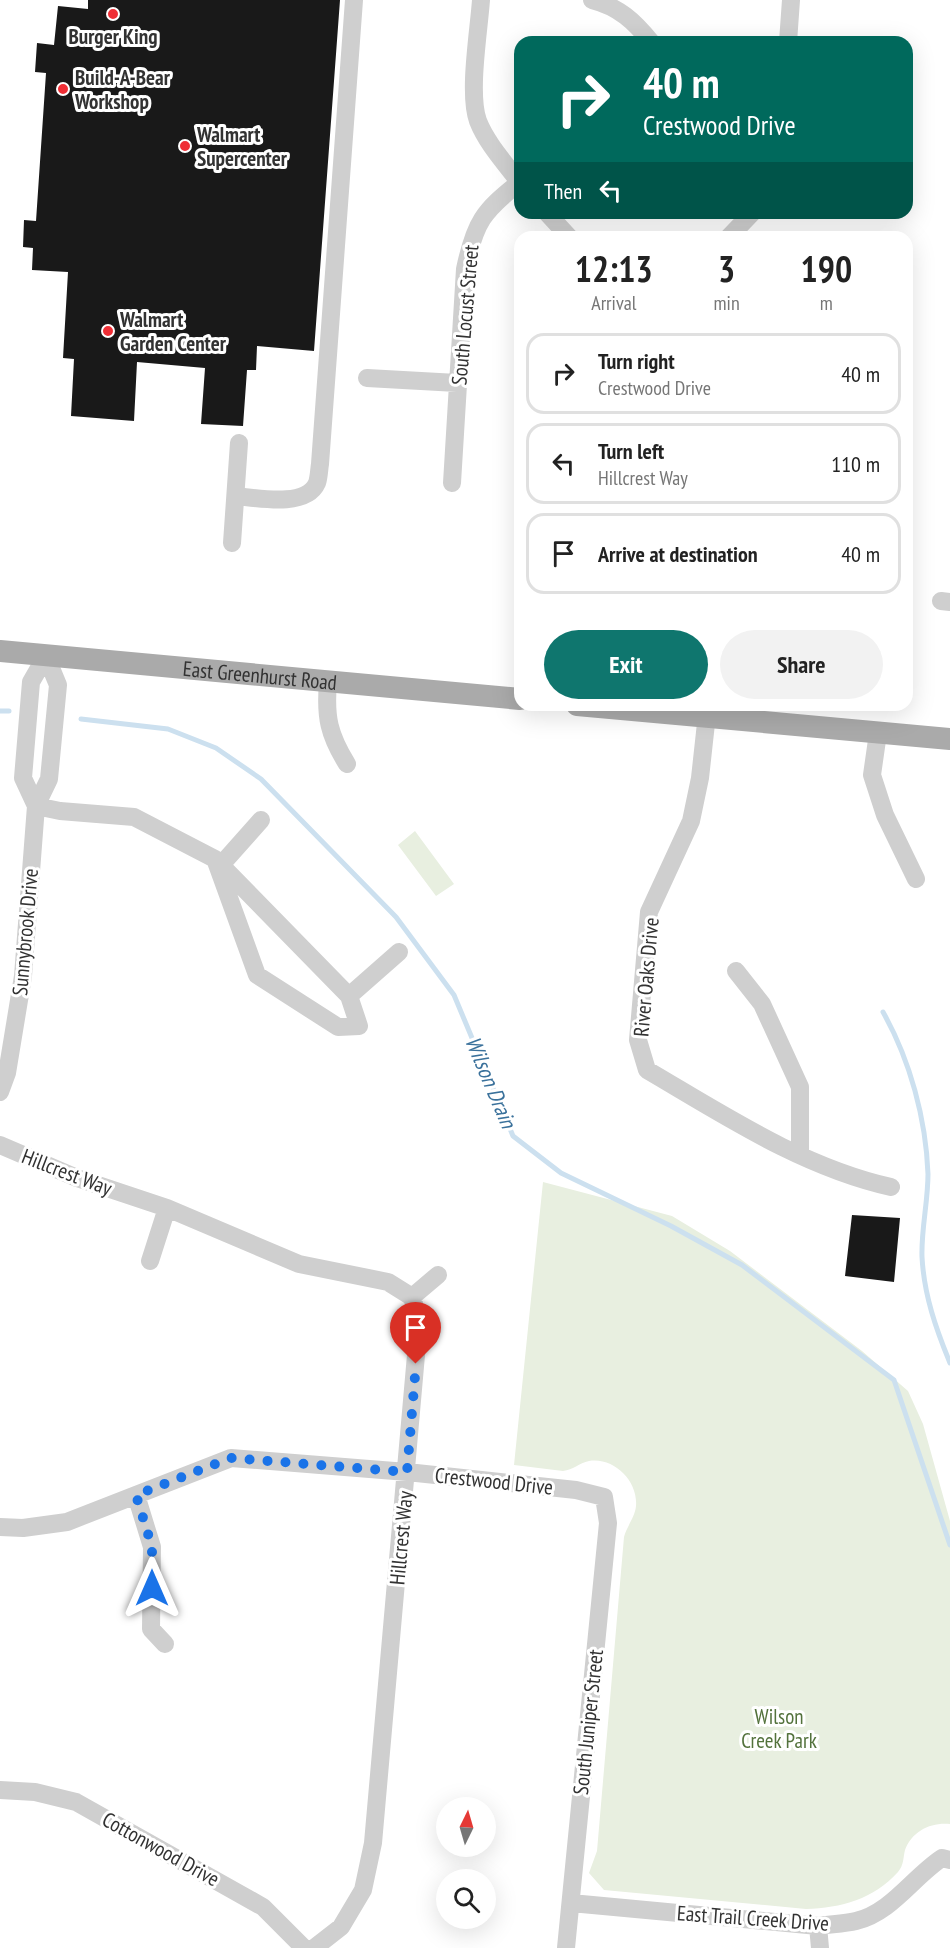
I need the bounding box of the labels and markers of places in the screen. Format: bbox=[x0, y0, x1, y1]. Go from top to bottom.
marker: Burger King bbox=[106, 7, 120, 21]
place label: Burger King bbox=[69, 23, 157, 50]
place label: Build-A-Bear Workshop bbox=[74, 64, 171, 115]
marker: Build-A-Bear Workshop bbox=[56, 82, 70, 96]
place label: Walmart Supercenter bbox=[196, 121, 288, 172]
marker: Walmart Supercenter bbox=[178, 139, 192, 153]
place label: Walmart Garden Center bbox=[119, 306, 227, 357]
marker: Walmart Garden Center bbox=[101, 324, 115, 338]
pin bbox=[390, 1302, 441, 1364]

